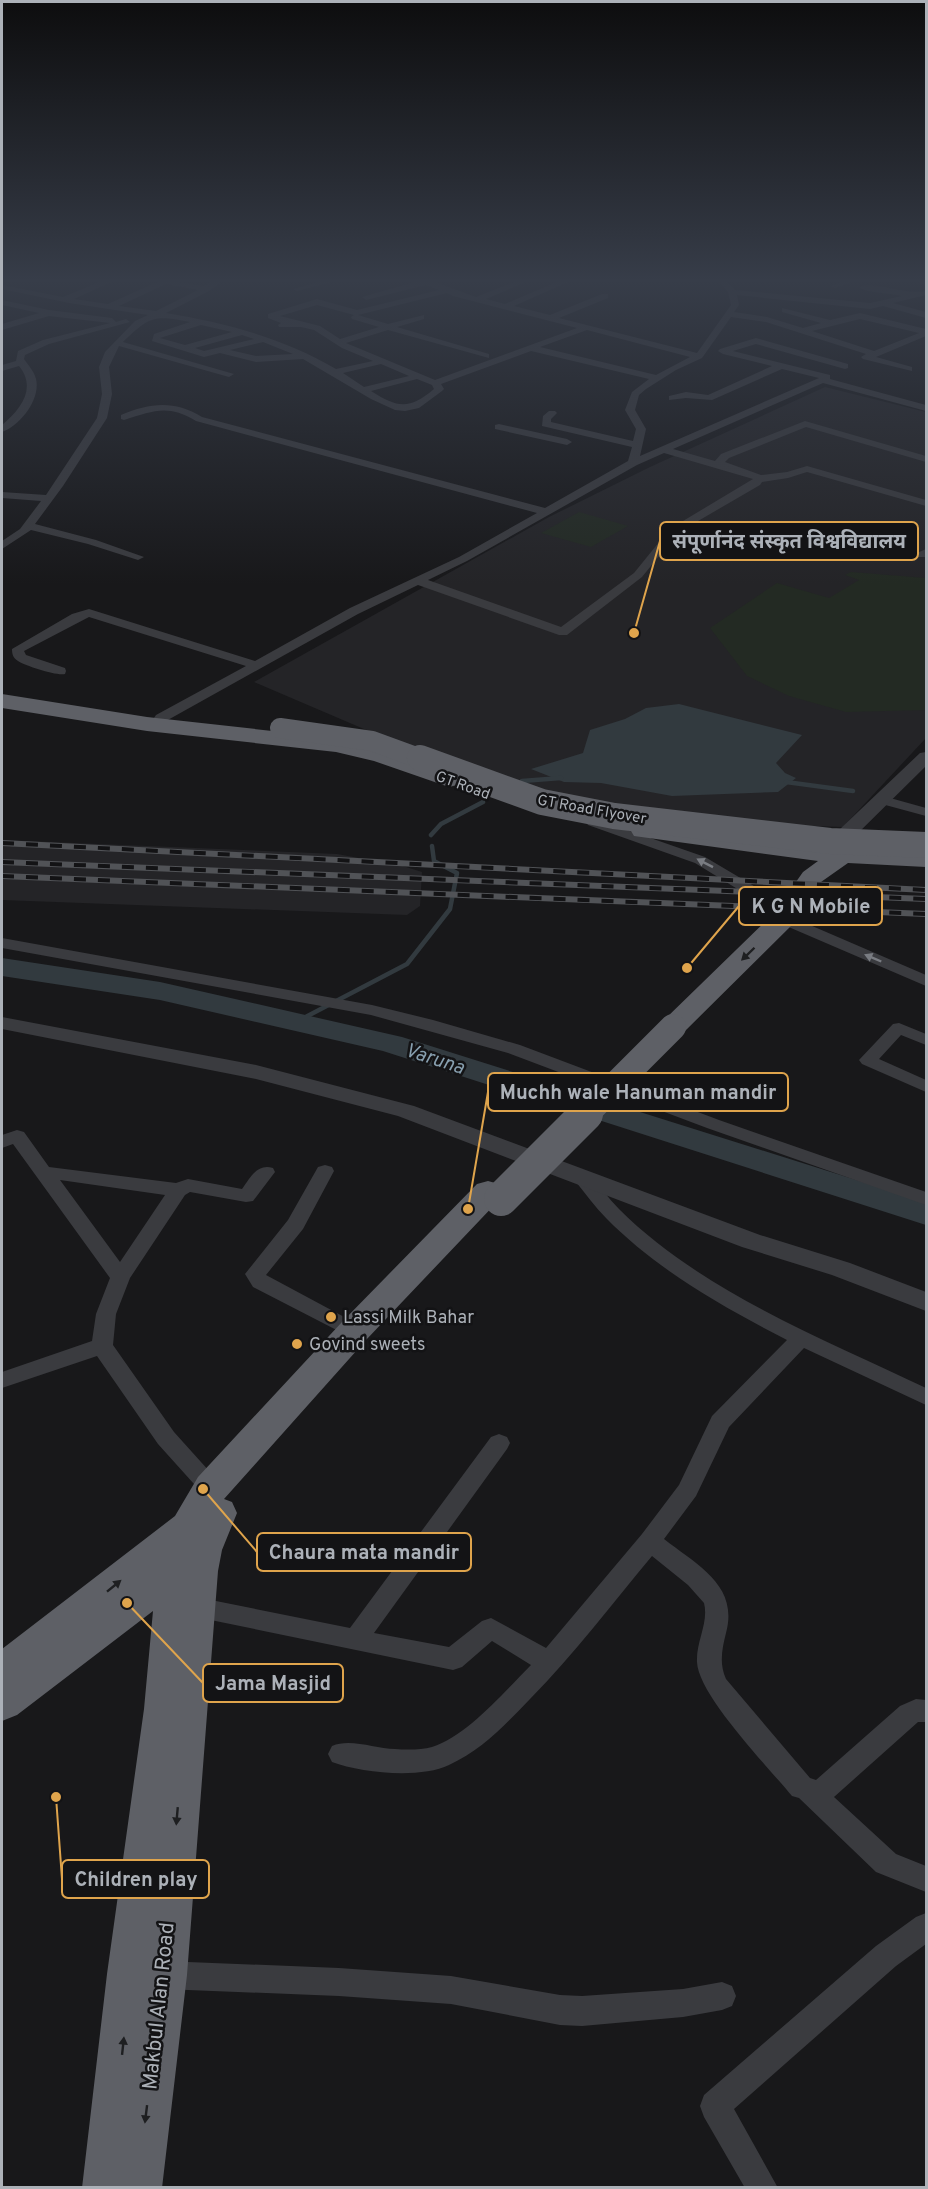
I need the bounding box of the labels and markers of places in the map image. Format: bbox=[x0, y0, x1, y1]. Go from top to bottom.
callout: संपूर्णानंद संस्कृत विश्वविद्यालय bbox=[660, 522, 918, 560]
callout: K G N Mobile bbox=[739, 887, 882, 925]
callout: Muchh wale Hanuman mandir bbox=[488, 1073, 788, 1111]
place label: Lassi Milk Bahar bbox=[343, 1307, 474, 1330]
marker: Lassi Milk Bahar bbox=[324, 1310, 338, 1324]
place label: Govind sweets bbox=[309, 1334, 425, 1357]
marker: Govind sweets bbox=[290, 1337, 304, 1351]
callout: Chaura mata mandir bbox=[257, 1533, 471, 1571]
callout: Jama Masjid bbox=[203, 1664, 343, 1702]
callout: Children play bbox=[62, 1860, 209, 1898]

